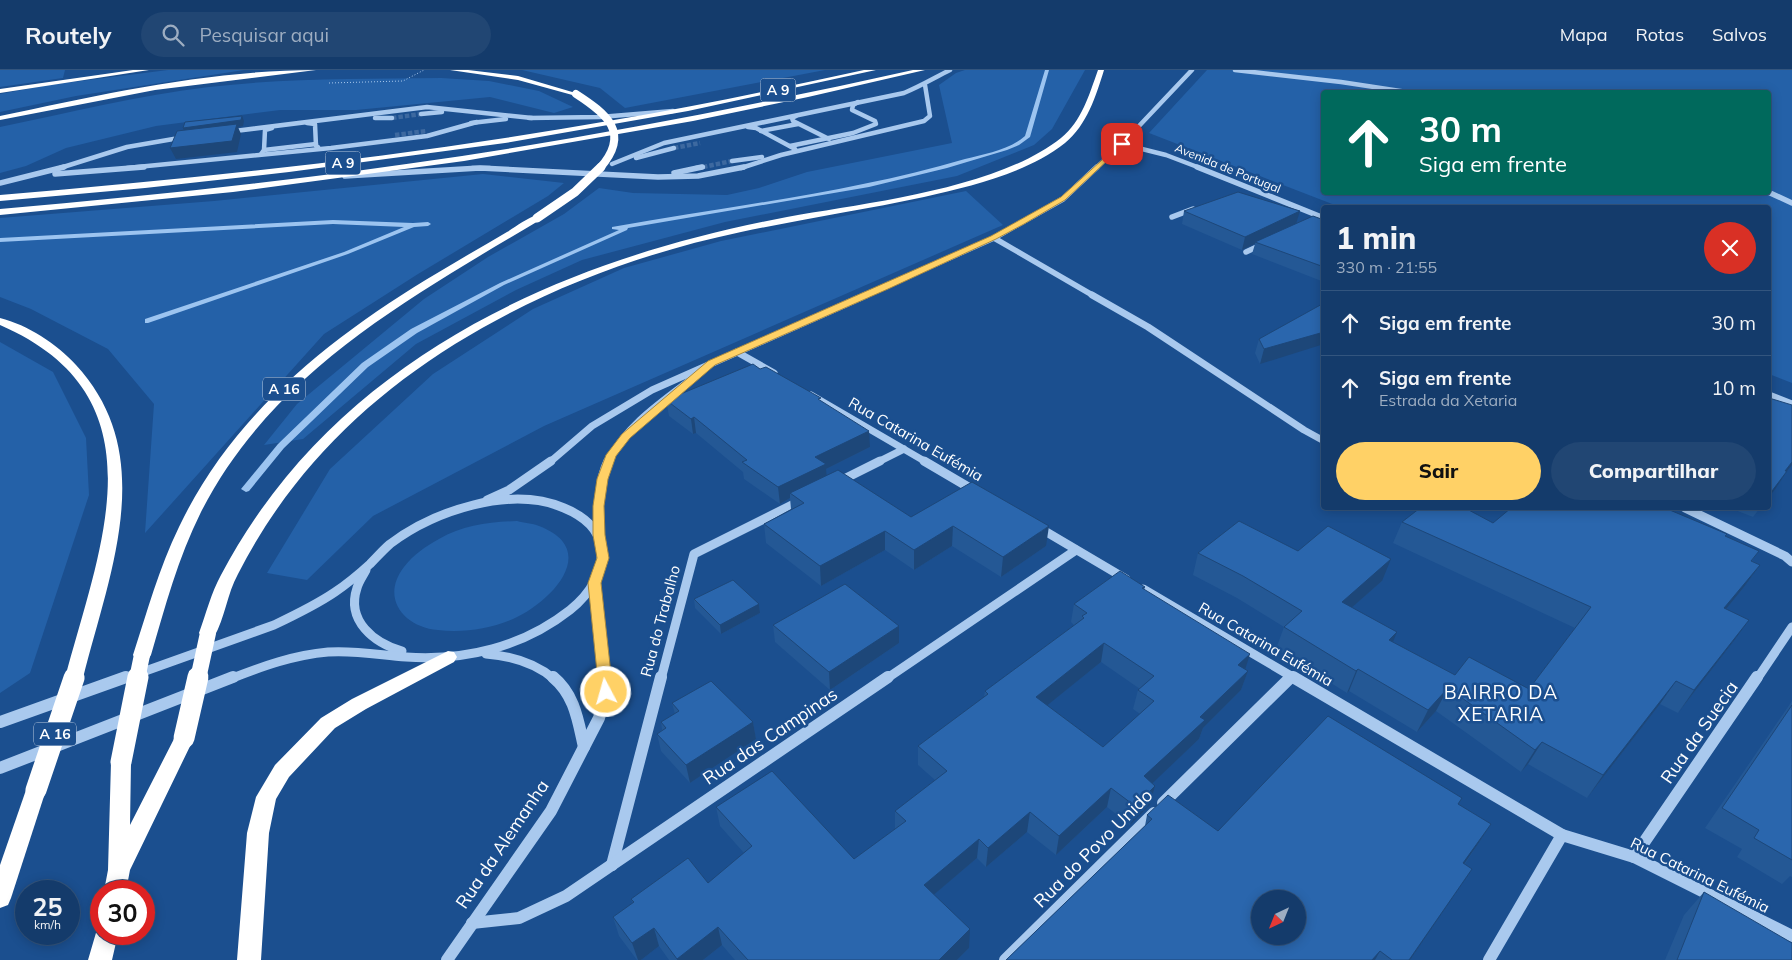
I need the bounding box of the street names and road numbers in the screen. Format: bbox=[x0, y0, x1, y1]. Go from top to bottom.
road number: A 9 bbox=[760, 78, 796, 102]
street label: Avenida de Portugal bbox=[1173, 140, 1283, 196]
road number: A 9 bbox=[326, 152, 360, 175]
road number: A 16 bbox=[263, 378, 305, 400]
street label: Rua Catarina Eufémia bbox=[845, 393, 987, 485]
street label: Rua do Trabalho bbox=[636, 563, 684, 679]
street label: Rua Catarina Eufémia bbox=[1195, 598, 1337, 690]
street label: Rua da Suecia bbox=[1655, 676, 1743, 788]
street label: Rua das Campinas bbox=[698, 682, 842, 790]
road number: A 16 bbox=[34, 722, 76, 746]
street label: Rua da Alemanha bbox=[450, 775, 554, 913]
street label: Rua do Povo Unido bbox=[1029, 784, 1157, 912]
street label: Rua Catarina Eufémia bbox=[1627, 833, 1773, 917]

